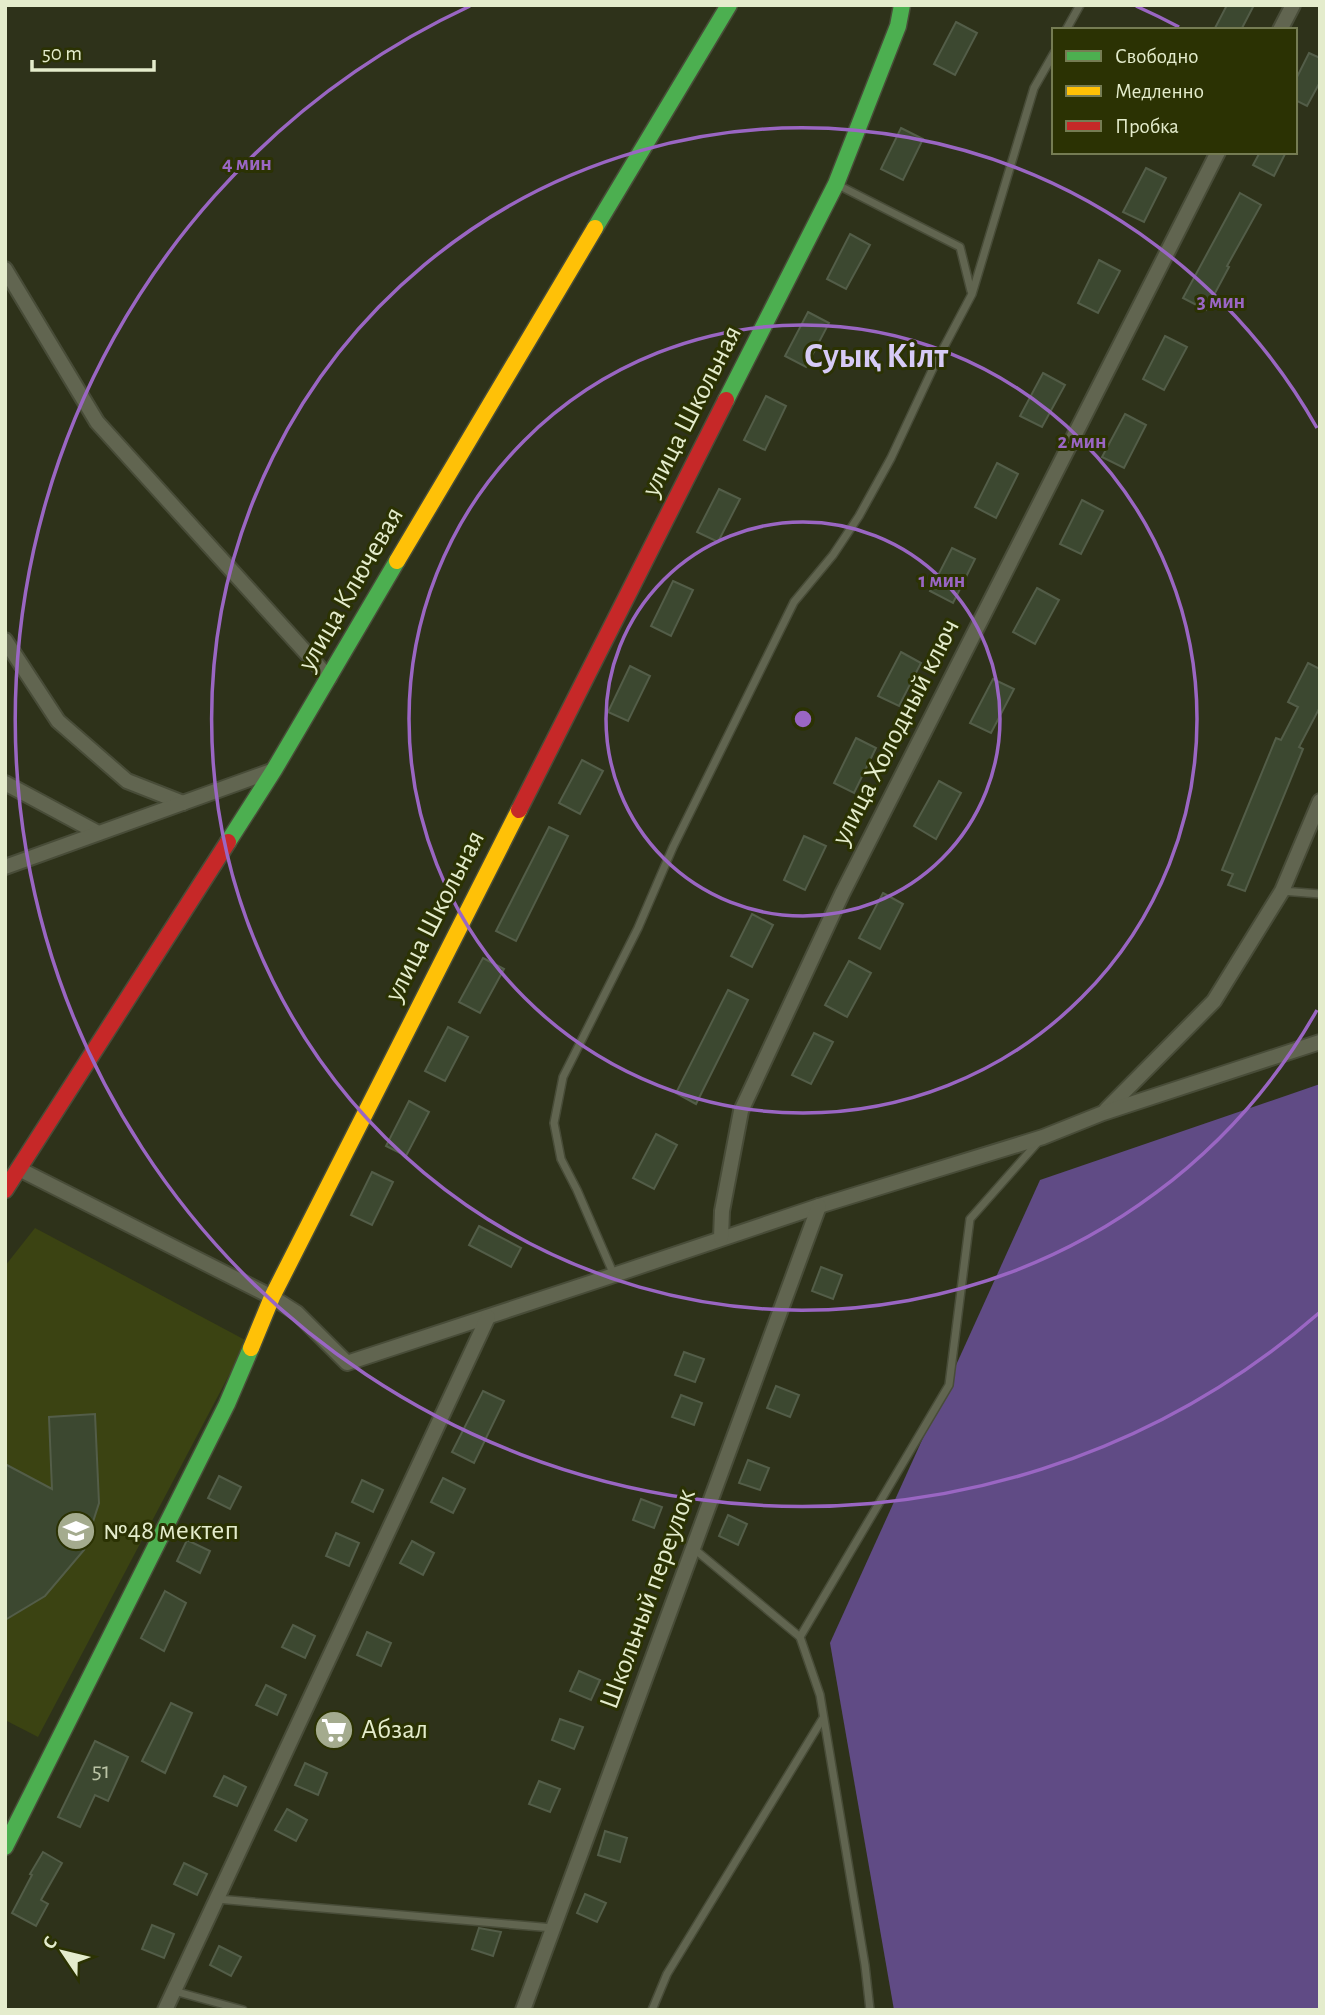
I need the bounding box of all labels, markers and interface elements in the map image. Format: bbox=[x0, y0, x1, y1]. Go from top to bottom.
scale bar bbox=[32, 28, 154, 72]
legend bbox=[1052, 28, 1297, 154]
text: 50 m bbox=[42, 43, 82, 64]
text: Свободно bbox=[1115, 46, 1199, 67]
text: Медленно bbox=[1115, 81, 1204, 102]
text: Пробка bbox=[1115, 116, 1179, 137]
text: 4 мин bbox=[222, 153, 272, 174]
text: 3 мин bbox=[1197, 291, 1245, 312]
street label: улица Школьная bbox=[636, 321, 747, 502]
district label: Суық Кілт bbox=[804, 339, 948, 374]
text: 2 мин bbox=[1057, 431, 1107, 452]
street label: улица Ключевая bbox=[292, 503, 409, 676]
text: 1 мин bbox=[919, 570, 965, 591]
street label: улица Холодный ключ bbox=[826, 615, 965, 850]
centre of rings bbox=[791, 707, 815, 731]
street label: улица Школьная bbox=[379, 826, 490, 1007]
street label: Школьный переулок bbox=[595, 1485, 701, 1713]
school or university icon: №48 мектеп bbox=[55, 1510, 97, 1552]
place label: №48 мектеп bbox=[103, 1517, 239, 1545]
supermarket icon: Абзал bbox=[313, 1709, 355, 1751]
place label: Абзал bbox=[361, 1716, 428, 1744]
house number: 51 bbox=[92, 1759, 110, 1783]
north arrow bbox=[28, 1917, 98, 1987]
text: С bbox=[40, 1933, 61, 1953]

